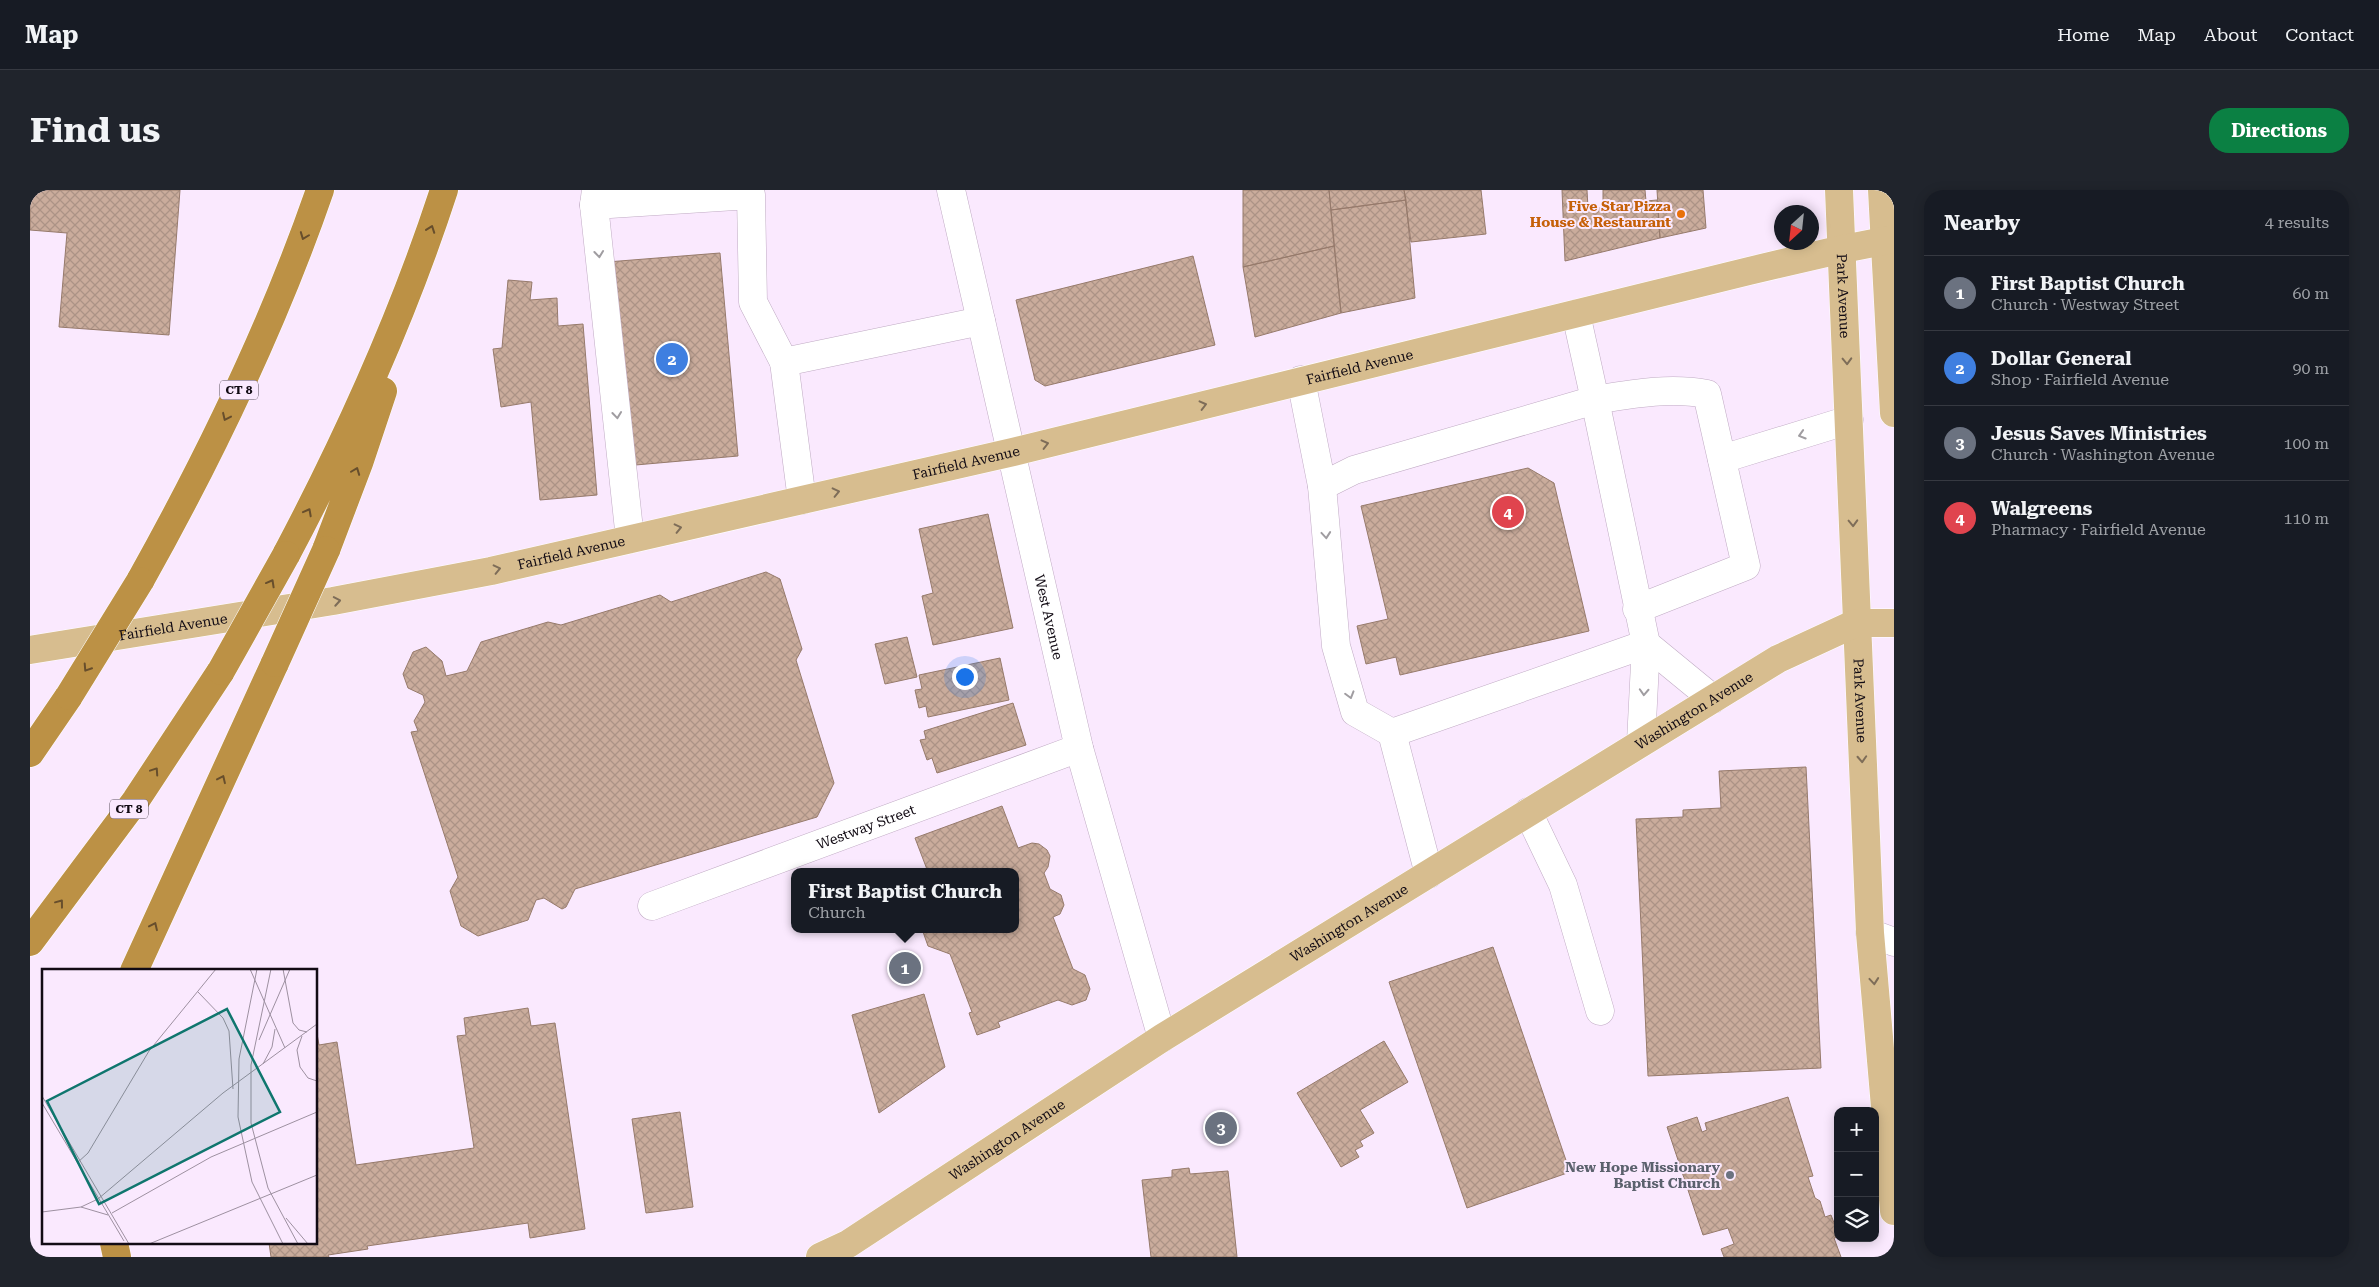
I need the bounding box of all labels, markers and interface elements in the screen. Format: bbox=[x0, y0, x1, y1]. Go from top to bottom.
text: Map bbox=[25, 21, 79, 49]
text: Home bbox=[2057, 24, 2109, 45]
text: Map bbox=[2137, 24, 2176, 45]
text: About bbox=[2204, 24, 2257, 45]
text: Contact bbox=[2285, 24, 2354, 45]
button: Directions bbox=[2209, 108, 2349, 153]
text: Find us bbox=[30, 110, 160, 151]
place label: Five Star Pizza House & Restaurant bbox=[1530, 198, 1672, 230]
north arrow bbox=[1774, 205, 1819, 250]
marker: Five Star Pizza House & Restaurant bbox=[1675, 208, 1687, 220]
text: Nearby bbox=[1944, 211, 2020, 235]
text: 4 results bbox=[2265, 213, 2329, 232]
one-way arrow bbox=[425, 225, 435, 234]
one-way arrow bbox=[299, 231, 310, 240]
one-way arrow bbox=[593, 250, 604, 258]
street label: Park Avenue bbox=[1834, 253, 1853, 339]
text: First Baptist Church bbox=[1991, 272, 2185, 295]
text: 1 bbox=[1956, 284, 1964, 303]
text: 60 m bbox=[2292, 284, 2329, 303]
text: Church · Westway Street bbox=[1991, 295, 2179, 314]
pin: 2 bbox=[656, 340, 688, 378]
street label: Fairfield Avenue bbox=[1304, 346, 1415, 388]
text: Dollar General bbox=[1991, 347, 2132, 370]
one-way arrow bbox=[1842, 358, 1852, 365]
text: 2 bbox=[1956, 359, 1964, 378]
text: 90 m bbox=[2292, 359, 2329, 378]
text: Shop · Fairfield Avenue bbox=[1991, 370, 2169, 389]
road number: CT 8 bbox=[220, 380, 258, 400]
one-way arrow bbox=[1199, 400, 1207, 410]
one-way arrow bbox=[611, 411, 622, 419]
one-way arrow bbox=[222, 412, 232, 421]
text: Jesus Saves Ministries bbox=[1991, 422, 2207, 445]
one-way arrow bbox=[1799, 429, 1807, 439]
text: 3 bbox=[1956, 434, 1964, 453]
text: 100 m bbox=[2283, 434, 2329, 453]
one-way arrow bbox=[1041, 439, 1050, 450]
street label: Fairfield Avenue bbox=[911, 443, 1022, 483]
text: Church · Washington Avenue bbox=[1991, 445, 2215, 464]
one-way arrow bbox=[350, 467, 360, 476]
one-way arrow bbox=[831, 487, 840, 498]
pin: 4 bbox=[1492, 493, 1524, 531]
text: Walgreens bbox=[1991, 497, 2092, 520]
one-way arrow bbox=[302, 508, 312, 517]
text: 4 bbox=[1956, 509, 1964, 528]
text: 110 m bbox=[2283, 509, 2329, 528]
one-way arrow bbox=[1847, 520, 1858, 528]
text: Pharmacy · Fairfield Avenue bbox=[1991, 520, 2206, 539]
one-way arrow bbox=[673, 523, 682, 534]
one-way arrow bbox=[1320, 531, 1331, 539]
street label: Fairfield Avenue bbox=[516, 533, 627, 573]
one-way arrow bbox=[492, 564, 501, 575]
street label: West Avenue bbox=[1031, 573, 1067, 661]
one-way arrow bbox=[265, 579, 275, 588]
one-way arrow bbox=[333, 596, 342, 606]
street label: Fairfield Avenue bbox=[118, 610, 229, 643]
street label: Park Avenue bbox=[1851, 658, 1870, 743]
one-way arrow bbox=[84, 663, 94, 672]
your location bbox=[952, 664, 978, 690]
street label: Washington Avenue bbox=[1632, 668, 1756, 753]
one-way arrow bbox=[1638, 689, 1649, 697]
one-way arrow bbox=[1344, 690, 1354, 699]
one-way arrow bbox=[1857, 756, 1867, 763]
one-way arrow bbox=[149, 768, 158, 777]
one-way arrow bbox=[215, 775, 226, 784]
road number: CT 8 bbox=[110, 800, 148, 818]
street label: Westway Street bbox=[814, 801, 917, 852]
popup bbox=[791, 868, 1019, 933]
text: First Baptist Church bbox=[808, 880, 1002, 903]
street label: Washington Avenue bbox=[1287, 881, 1411, 965]
one-way arrow bbox=[54, 900, 62, 909]
text: Church bbox=[808, 903, 865, 922]
one-way arrow bbox=[147, 922, 158, 931]
pin: 1 bbox=[889, 949, 921, 987]
inset map bbox=[42, 969, 318, 1244]
one-way arrow bbox=[1868, 978, 1879, 986]
street label: Washington Avenue bbox=[946, 1096, 1068, 1183]
map controls bbox=[1834, 1107, 1879, 1242]
button: + bbox=[1834, 1107, 1879, 1152]
pin: 3 bbox=[1205, 1109, 1237, 1147]
button: − bbox=[1834, 1152, 1879, 1197]
place label: New Hope Missionary Baptist Church bbox=[1565, 1159, 1721, 1191]
marker: New Hope Missionary Baptist Church bbox=[1724, 1169, 1736, 1181]
button: layers bbox=[1834, 1197, 1879, 1242]

